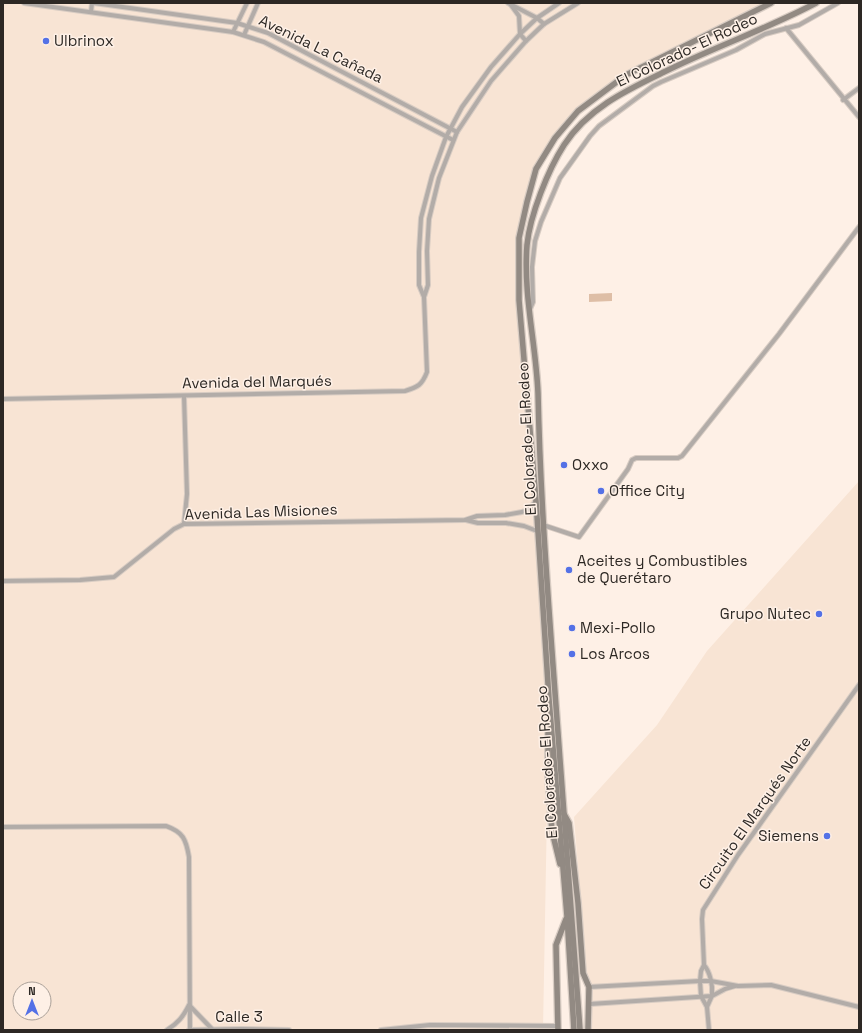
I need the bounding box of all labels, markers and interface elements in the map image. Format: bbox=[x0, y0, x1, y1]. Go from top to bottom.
street label: El Colorado- El Rodeo bbox=[613, 9, 760, 91]
street label: Avenida La Cañada bbox=[256, 10, 387, 87]
place label: Ulbrinox bbox=[54, 31, 114, 50]
marker: Ulbrinox bbox=[41, 36, 51, 46]
street label: El Colorado- El Rodeo bbox=[513, 362, 540, 516]
street label: Avenida del Marqués bbox=[182, 371, 332, 392]
place label: Oxxo bbox=[572, 455, 609, 474]
marker: Oxxo bbox=[559, 460, 569, 470]
place label: Office City bbox=[609, 481, 685, 500]
marker: Office City bbox=[596, 486, 606, 496]
street label: Avenida Las Misiones bbox=[184, 499, 338, 524]
place label: Aceites y Combustibles de Querétaro bbox=[577, 551, 747, 587]
marker: Aceites y Combustibles de Querétaro bbox=[564, 565, 574, 575]
place label: Grupo Nutec bbox=[720, 604, 811, 623]
marker: Grupo Nutec bbox=[814, 609, 824, 619]
place label: Mexi-Pollo bbox=[580, 618, 655, 637]
marker: Mexi-Pollo bbox=[567, 623, 577, 633]
place label: Los Arcos bbox=[580, 644, 650, 663]
marker: Los Arcos bbox=[567, 649, 577, 659]
street label: El Colorado- El Rodeo bbox=[532, 685, 561, 839]
street label: Circuito El Marqués Norte bbox=[694, 732, 815, 893]
place label: Siemens bbox=[758, 826, 819, 845]
marker: Siemens bbox=[822, 831, 832, 841]
north arrow bbox=[12, 981, 52, 1021]
text: N bbox=[28, 984, 36, 998]
street label: Calle 3 bbox=[215, 1007, 263, 1026]

